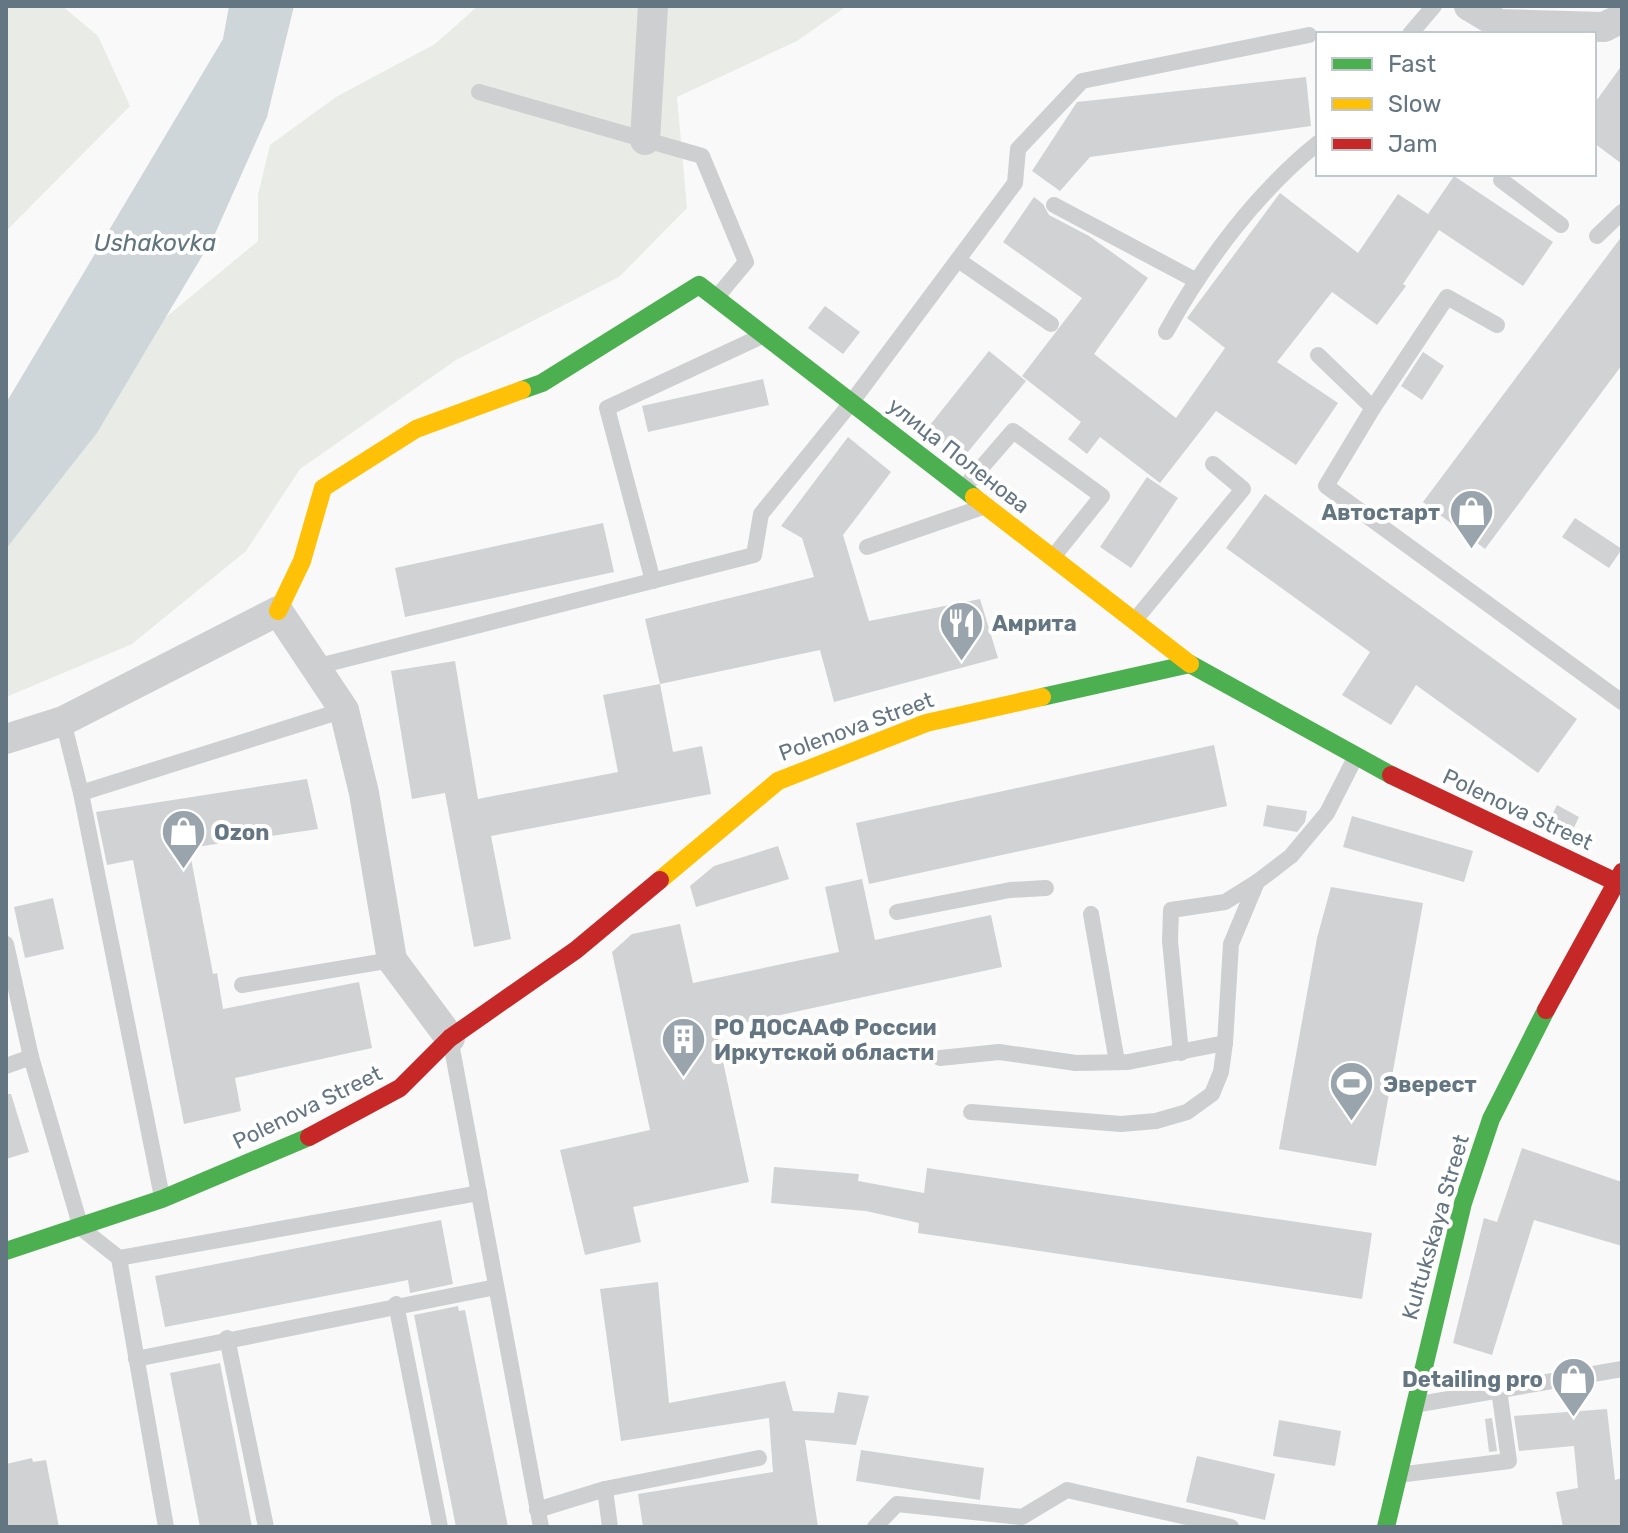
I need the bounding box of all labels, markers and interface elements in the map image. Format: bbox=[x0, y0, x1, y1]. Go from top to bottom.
legend bbox=[1316, 32, 1596, 176]
text: Fast bbox=[1388, 50, 1436, 78]
text: Slow bbox=[1388, 90, 1441, 118]
text: Jam bbox=[1388, 130, 1438, 158]
water label: Ushakovka bbox=[94, 229, 216, 257]
street label: улица Поленова bbox=[882, 392, 1035, 519]
shop icon: Автостарт bbox=[1447, 488, 1495, 551]
place label: Автостарт bbox=[1321, 499, 1440, 526]
restaurant icon: Амрита bbox=[937, 599, 985, 662]
place label: Амрита bbox=[992, 610, 1077, 637]
street label: Polenova Street bbox=[775, 686, 938, 767]
street label: Polenova Street bbox=[1438, 763, 1598, 856]
shop icon: Ozon bbox=[159, 808, 207, 871]
place label: Ozon bbox=[214, 819, 269, 846]
place label: РО ДОСААФ России Иркутской области bbox=[714, 1014, 937, 1066]
building icon: РО ДОСААФ России Иркутской области bbox=[659, 1016, 707, 1079]
street label: Polenova Street bbox=[228, 1059, 387, 1155]
sports icon: Эверест bbox=[1328, 1060, 1376, 1123]
place label: Эверест bbox=[1383, 1071, 1477, 1098]
street label: Kultukskaya Street bbox=[1396, 1131, 1475, 1323]
shop icon: Detailing pro bbox=[1550, 1355, 1598, 1418]
place label: Detailing pro bbox=[1402, 1366, 1543, 1393]

